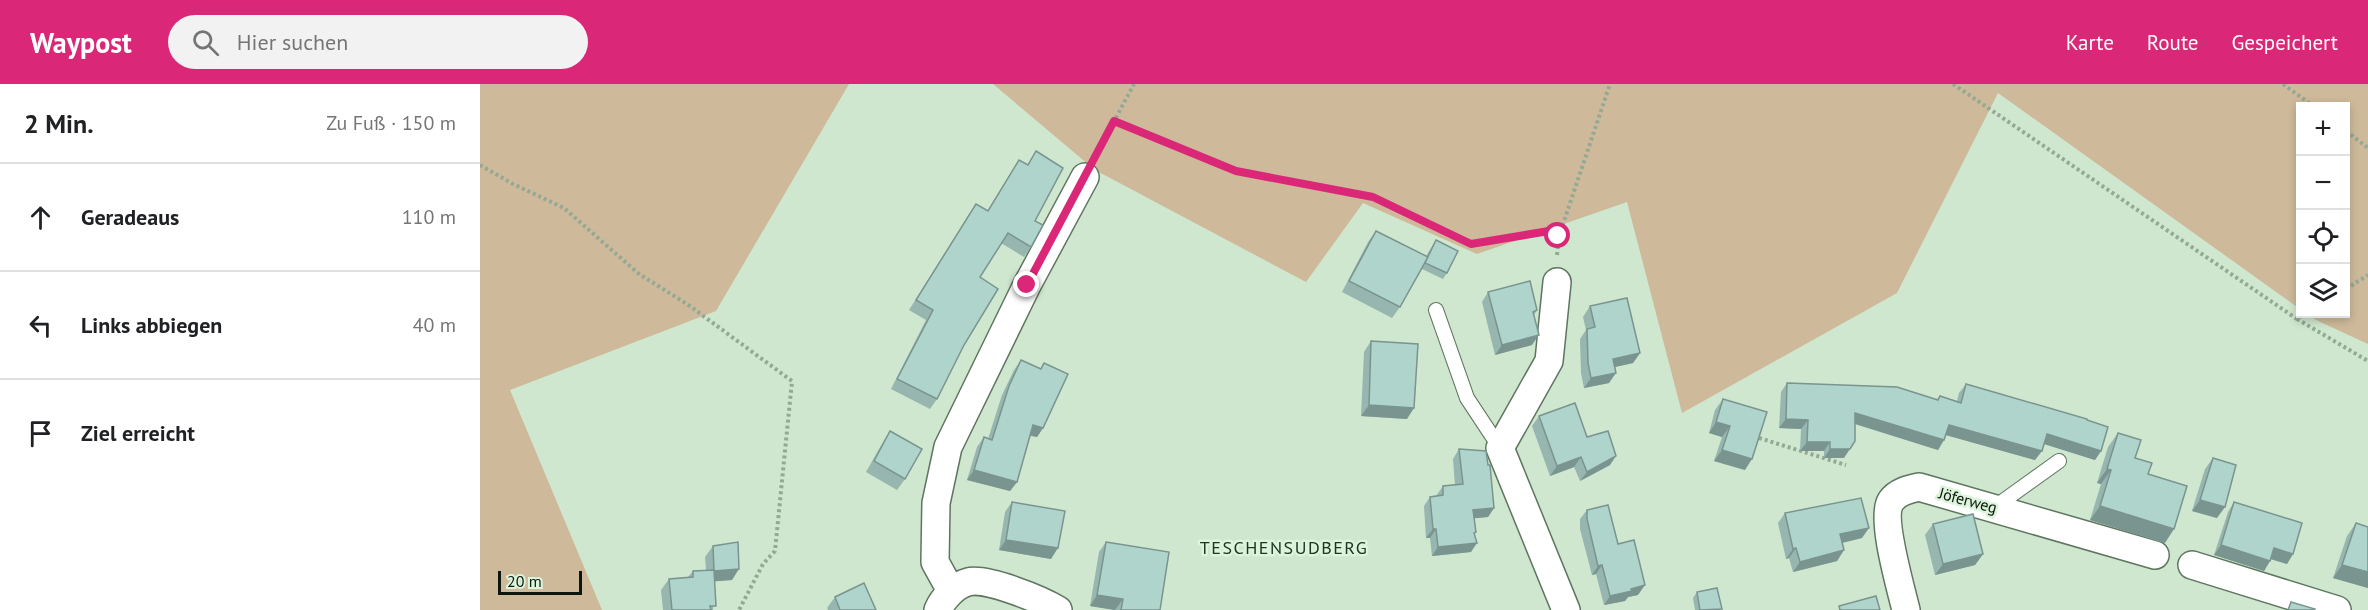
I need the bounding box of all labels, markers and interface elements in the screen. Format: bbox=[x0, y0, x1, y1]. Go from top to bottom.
search box bbox=[168, 15, 588, 69]
text: Waypost bbox=[30, 24, 132, 61]
icon: search bbox=[189, 26, 222, 59]
text: Hier suchen bbox=[237, 28, 348, 56]
text: Karte bbox=[2066, 29, 2114, 56]
text: Route bbox=[2147, 29, 2198, 56]
text: Gespeichert bbox=[2231, 29, 2338, 56]
map controls bbox=[2296, 102, 2350, 318]
button: + bbox=[2296, 102, 2350, 156]
text: 2 Min. bbox=[24, 107, 94, 140]
text: Zu Fuß · 150 m bbox=[326, 110, 456, 136]
button: − bbox=[2296, 156, 2350, 210]
icon: ahead bbox=[24, 201, 57, 234]
text: Geradeaus bbox=[81, 203, 179, 231]
text: 110 m bbox=[402, 204, 456, 230]
button: locate bbox=[2296, 210, 2350, 264]
route start bbox=[1544, 222, 1570, 248]
button: layers bbox=[2296, 264, 2350, 318]
route end bbox=[1013, 271, 1039, 297]
icon: left bbox=[24, 309, 57, 342]
text: Links abbiegen bbox=[81, 311, 222, 339]
text: 40 m bbox=[413, 312, 456, 338]
icon: arrive bbox=[24, 417, 57, 450]
text: Ziel erreicht bbox=[81, 419, 195, 447]
street label: Jöferweg bbox=[1936, 482, 1999, 517]
district label: TESCHENSUDBERG bbox=[1200, 536, 1368, 559]
scale bar bbox=[498, 568, 582, 596]
text: 20 m bbox=[507, 571, 542, 591]

